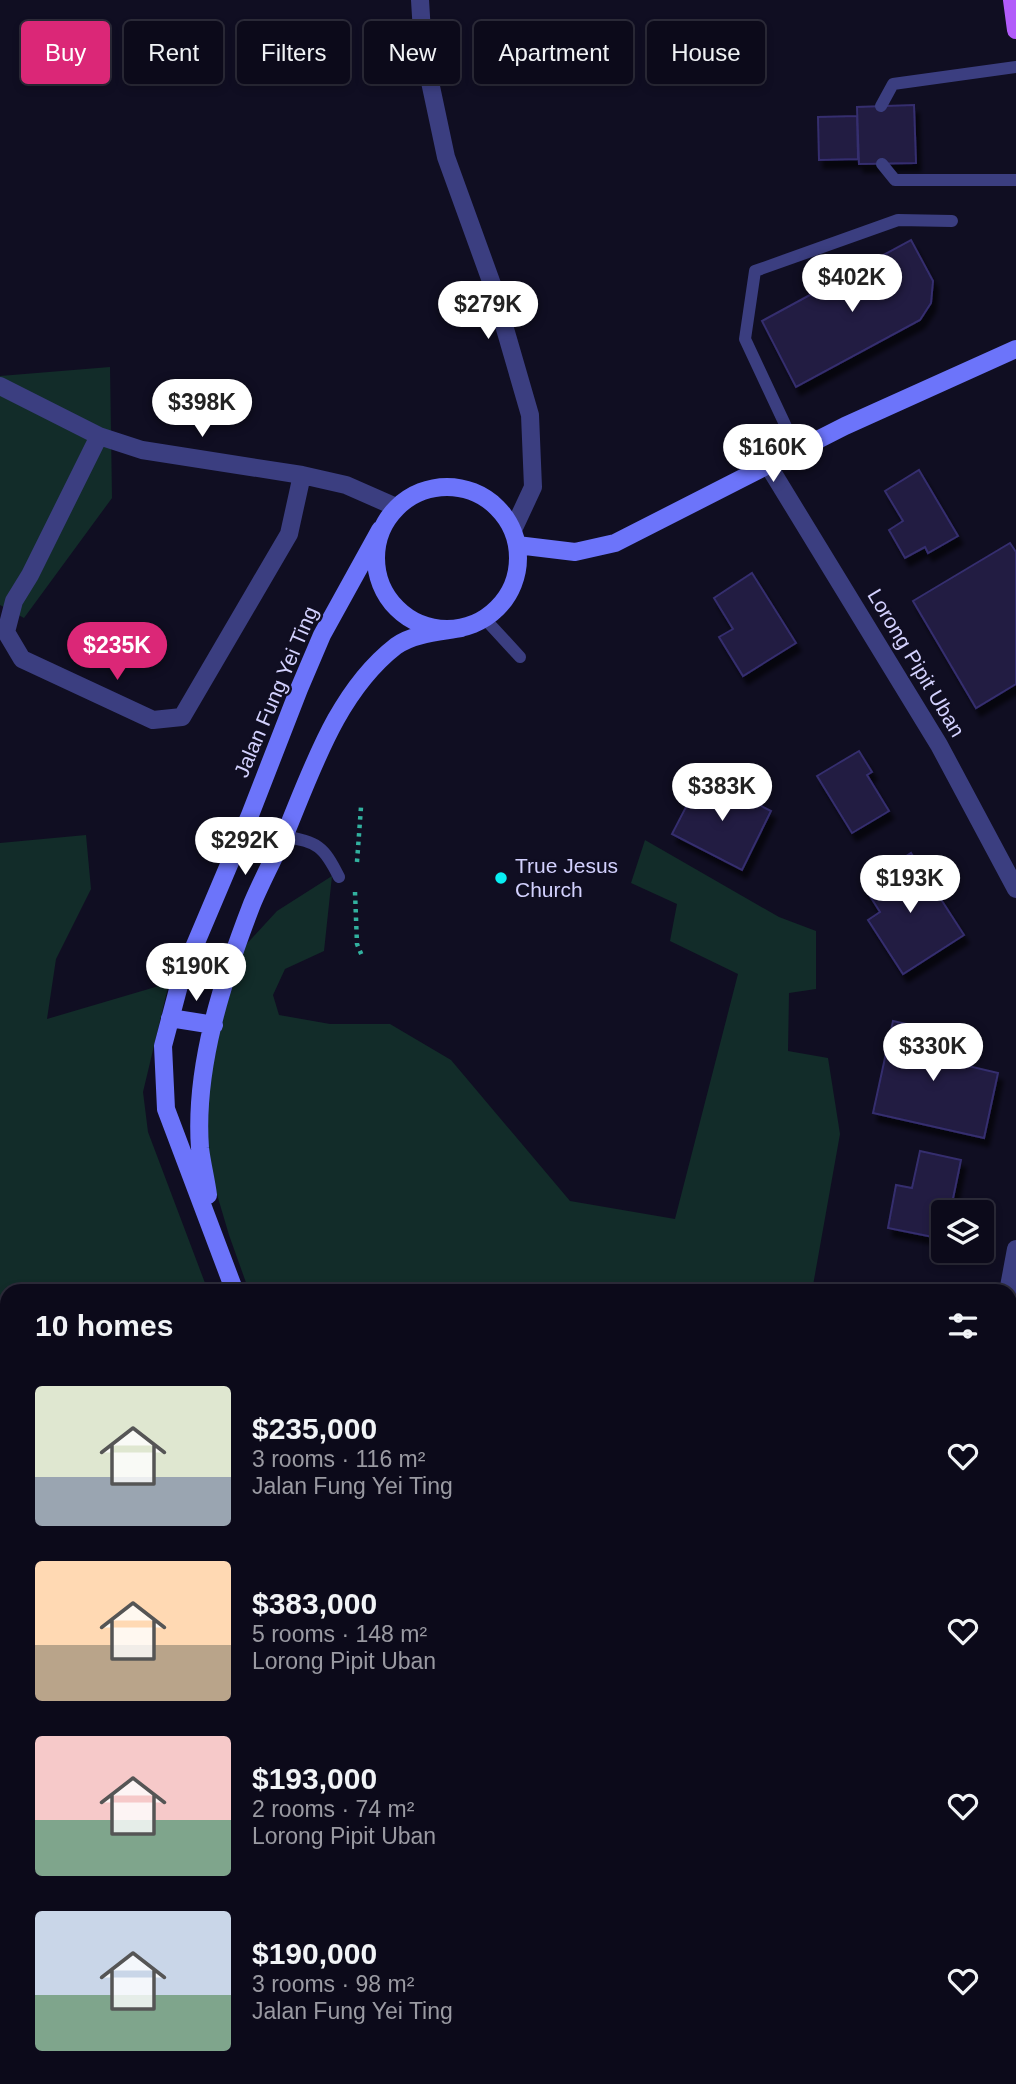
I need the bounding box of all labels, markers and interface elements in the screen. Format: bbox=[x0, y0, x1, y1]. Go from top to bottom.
chip: Buy bbox=[21, 21, 110, 84]
chip: Rent bbox=[124, 21, 223, 84]
chip: Filters bbox=[237, 21, 350, 84]
chip: New bbox=[364, 21, 460, 84]
chip: Apartment bbox=[474, 21, 633, 84]
chip: House bbox=[647, 21, 765, 84]
pin: $402K bbox=[803, 254, 901, 314]
text: $402K bbox=[818, 264, 886, 290]
pin: $279K bbox=[439, 282, 537, 341]
text: $279K bbox=[454, 291, 522, 317]
pin: $398K bbox=[153, 380, 251, 439]
text: $398K bbox=[168, 389, 236, 415]
pin: $160K bbox=[724, 424, 822, 484]
text: $160K bbox=[739, 434, 807, 460]
street label: Lorong Pipit Uban bbox=[863, 585, 970, 741]
street label: Jalan Fung Yei Ting bbox=[229, 603, 322, 781]
pin: $235K bbox=[68, 622, 166, 682]
text: $235K bbox=[83, 632, 151, 658]
pin: $383K bbox=[673, 764, 771, 823]
text: $383K bbox=[688, 773, 756, 799]
pin: $292K bbox=[196, 818, 294, 877]
text: $292K bbox=[211, 827, 279, 853]
place label: True Jesus Church bbox=[515, 854, 618, 901]
pin: $193K bbox=[861, 856, 959, 915]
text: $193K bbox=[876, 865, 944, 891]
marker: True Jesus Church bbox=[493, 870, 509, 886]
pin: $190K bbox=[147, 944, 245, 1003]
text: $190K bbox=[162, 953, 230, 979]
pin: $330K bbox=[884, 1024, 982, 1083]
text: $330K bbox=[899, 1033, 967, 1059]
map controls bbox=[931, 1200, 994, 1263]
button: layers bbox=[931, 1200, 994, 1263]
icon: filters bbox=[944, 1307, 982, 1345]
text: 10 homes bbox=[35, 1309, 173, 1342]
text: $235,000 bbox=[252, 1412, 377, 1445]
icon: home bbox=[91, 1414, 175, 1498]
icon: heart bbox=[944, 1437, 982, 1475]
text: 3 rooms · 116 m² bbox=[252, 1446, 425, 1472]
text: Jalan Fung Yei Ting bbox=[252, 1473, 453, 1499]
text: $383,000 bbox=[252, 1587, 377, 1620]
icon: home bbox=[91, 1589, 175, 1673]
icon: heart bbox=[944, 1612, 982, 1650]
text: 5 rooms · 148 m² bbox=[252, 1621, 427, 1647]
text: Lorong Pipit Uban bbox=[252, 1648, 436, 1674]
text: $193,000 bbox=[252, 1762, 377, 1795]
icon: home bbox=[91, 1764, 175, 1848]
icon: heart bbox=[944, 1787, 982, 1825]
text: 2 rooms · 74 m² bbox=[252, 1796, 414, 1822]
text: Lorong Pipit Uban bbox=[252, 1823, 436, 1849]
text: $190,000 bbox=[252, 1937, 377, 1970]
icon: home bbox=[91, 1939, 175, 2023]
icon: heart bbox=[944, 1962, 982, 2000]
text: 3 rooms · 98 m² bbox=[252, 1971, 414, 1997]
text: Jalan Fung Yei Ting bbox=[252, 1998, 453, 2024]

